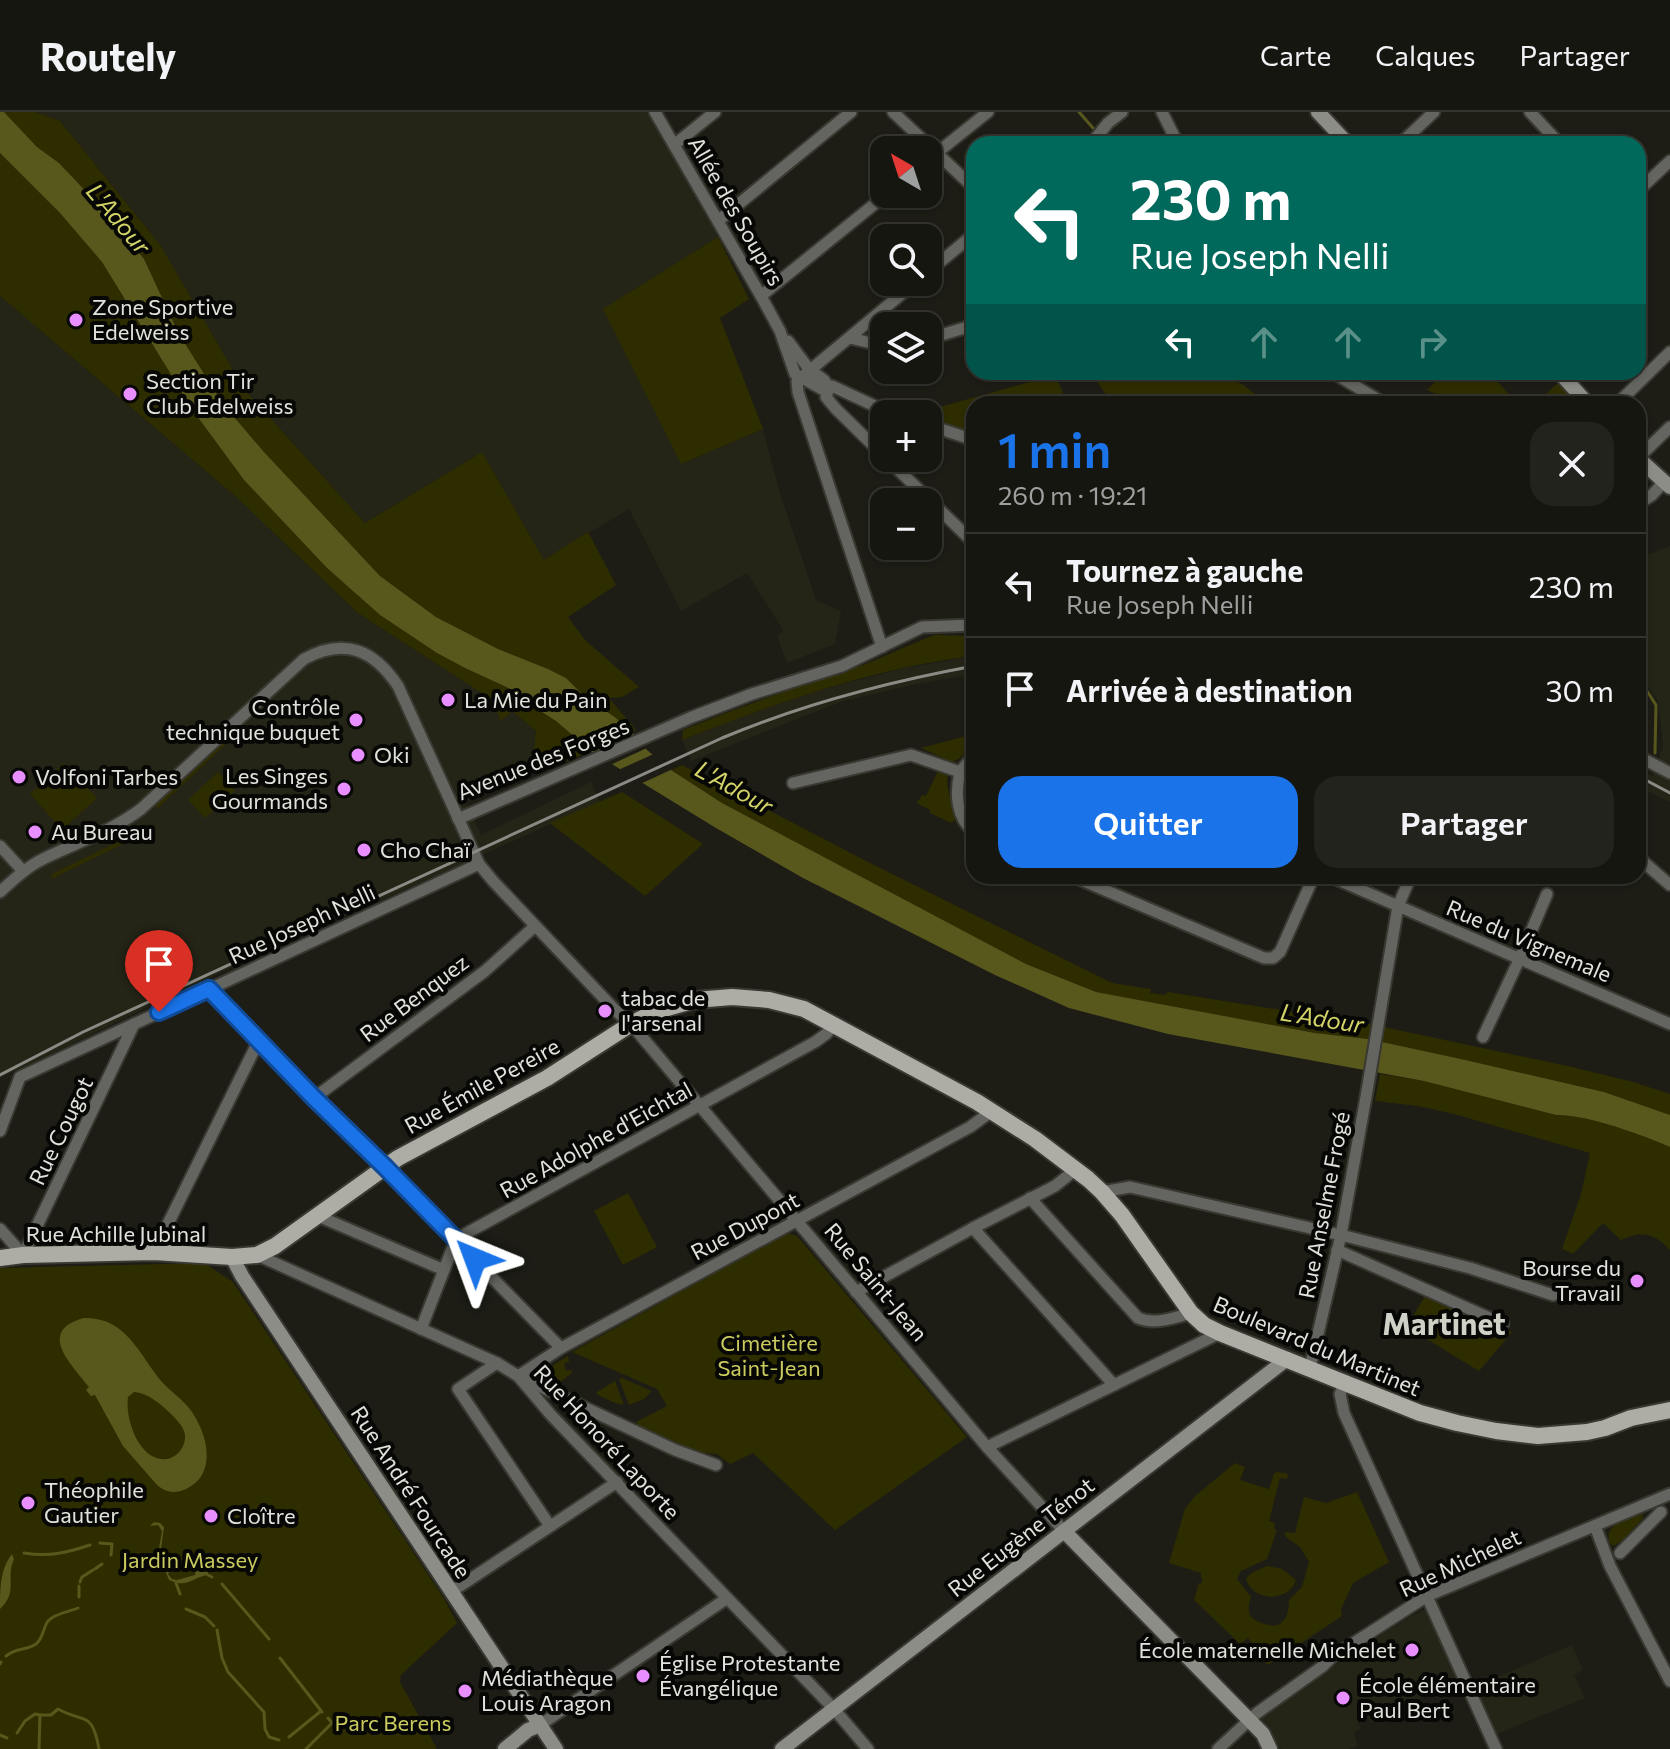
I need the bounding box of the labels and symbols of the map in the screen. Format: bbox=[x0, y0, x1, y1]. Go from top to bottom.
street label: Allée des Soupirs bbox=[683, 131, 790, 290]
north arrow bbox=[870, 136, 942, 208]
water label: L'Adour bbox=[81, 177, 158, 261]
place label: Zone Sportive Edelweiss bbox=[92, 293, 233, 345]
marker: Zone Sportive Edelweiss bbox=[67, 311, 85, 329]
place label: Section Tir Club Edelweiss bbox=[146, 367, 294, 419]
marker: Section Tir Club Edelweiss bbox=[121, 385, 139, 403]
place label: La Mie du Pain bbox=[464, 686, 608, 713]
marker: La Mie du Pain bbox=[439, 691, 457, 709]
place label: Contrôle technique buquet bbox=[166, 693, 340, 745]
marker: Contrôle technique buquet bbox=[347, 711, 365, 729]
street label: Avenue des Forges bbox=[453, 712, 633, 805]
place label: Oki bbox=[374, 741, 410, 768]
marker: Oki bbox=[349, 746, 367, 764]
water label: L'Adour bbox=[691, 754, 780, 820]
place label: Les Singes Gourmands bbox=[212, 762, 328, 814]
place label: Volfoni Tarbes bbox=[35, 763, 178, 790]
marker: Volfoni Tarbes bbox=[10, 768, 28, 786]
marker: Les Singes Gourmands bbox=[335, 780, 353, 798]
place label: Au Bureau bbox=[51, 818, 153, 845]
marker: Au Bureau bbox=[26, 823, 44, 841]
place label: Cho Chaï bbox=[380, 836, 470, 863]
marker: Cho Chaï bbox=[355, 841, 373, 859]
street label: Rue Joseph Nelli bbox=[224, 878, 379, 969]
street label: Rue du Vignemale bbox=[1443, 894, 1616, 987]
pin bbox=[125, 930, 193, 1012]
street label: Rue Benquez bbox=[354, 948, 473, 1047]
place label: tabac de l'arsenal bbox=[621, 984, 705, 1036]
water label: L'Adour bbox=[1278, 997, 1367, 1039]
marker: tabac de l'arsenal bbox=[596, 1002, 614, 1020]
street label: Rue Émile Pereire bbox=[400, 1032, 564, 1139]
street label: Rue Cougot bbox=[23, 1072, 98, 1189]
street label: Rue Adolphe d'Eichtal bbox=[495, 1075, 697, 1204]
street label: Rue Anselme Frogé bbox=[1292, 1109, 1355, 1301]
street label: Rue Dupont bbox=[686, 1186, 804, 1265]
position arrow bbox=[433, 1217, 517, 1301]
street label: Rue Saint-Jean bbox=[819, 1217, 934, 1346]
street label: Rue Achille Jubinal bbox=[26, 1220, 206, 1247]
place label: Bourse du Travail bbox=[1522, 1254, 1621, 1306]
marker: Bourse du Travail bbox=[1628, 1272, 1646, 1290]
street label: Boulevard du Martinet bbox=[1209, 1290, 1425, 1401]
district label: Martinet bbox=[1382, 1304, 1506, 1341]
park label: Cimetière Saint-Jean bbox=[717, 1329, 821, 1381]
street label: Rue Honoré Laporte bbox=[529, 1359, 686, 1525]
street label: Rue André Fourcade bbox=[346, 1400, 477, 1583]
street label: Rue Eugène Ténot bbox=[942, 1471, 1099, 1602]
place label: Théophile Gautier bbox=[44, 1476, 144, 1528]
marker: Théophile Gautier bbox=[19, 1494, 37, 1512]
place label: Cloître bbox=[227, 1502, 296, 1529]
marker: Cloître bbox=[202, 1507, 220, 1525]
street label: Rue Michelet bbox=[1395, 1523, 1525, 1602]
park label: Jardin Massey bbox=[122, 1546, 258, 1573]
place label: École maternelle Michelet bbox=[1138, 1636, 1396, 1663]
marker: École maternelle Michelet bbox=[1403, 1641, 1421, 1659]
place label: Église Protestante Évangélique bbox=[659, 1649, 840, 1701]
place label: Médiathèque Louis Aragon bbox=[481, 1664, 613, 1716]
marker: Église Protestante Évangélique bbox=[634, 1667, 652, 1685]
place label: École élémentaire Paul Bert bbox=[1359, 1671, 1536, 1723]
marker: Médiathèque Louis Aragon bbox=[456, 1682, 474, 1700]
marker: École élémentaire Paul Bert bbox=[1334, 1689, 1352, 1707]
park label: Parc Berens bbox=[334, 1709, 452, 1736]

